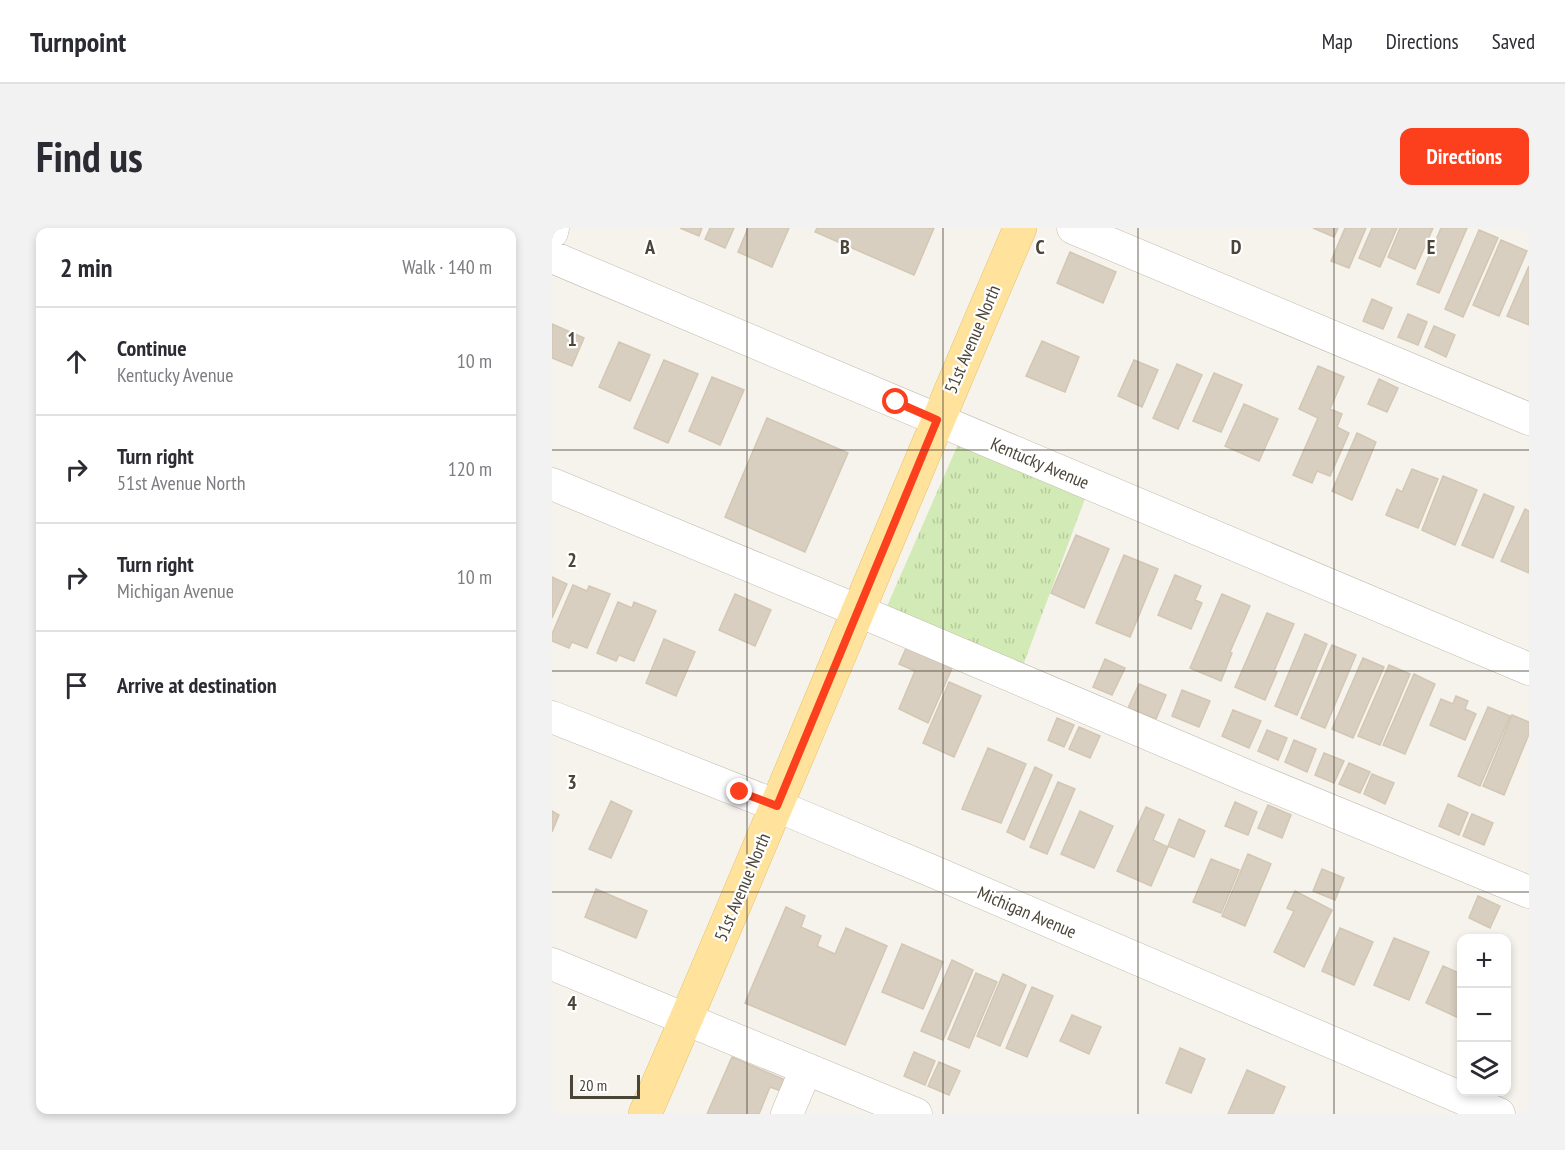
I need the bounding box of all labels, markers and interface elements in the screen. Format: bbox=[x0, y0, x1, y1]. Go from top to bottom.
text: Turnpoint bbox=[30, 23, 126, 60]
text: Map bbox=[1322, 28, 1353, 55]
text: Directions bbox=[1386, 28, 1459, 55]
text: Saved bbox=[1492, 28, 1535, 55]
button: Directions bbox=[1400, 128, 1529, 185]
text: Find us bbox=[36, 129, 143, 184]
text: A bbox=[644, 234, 656, 260]
text: B bbox=[840, 234, 850, 260]
text: C bbox=[1035, 234, 1045, 260]
text: D bbox=[1231, 234, 1242, 260]
text: E bbox=[1427, 234, 1435, 260]
text: 2 min bbox=[60, 251, 113, 284]
text: Walk · 140 m bbox=[402, 254, 492, 280]
street label: 51st Avenue North bbox=[939, 281, 1005, 397]
text: 1 bbox=[567, 326, 577, 352]
text: Continue bbox=[117, 334, 187, 362]
icon: ahead bbox=[60, 345, 93, 378]
text: 10 m bbox=[457, 348, 492, 374]
text: Kentucky Avenue bbox=[117, 362, 233, 388]
route start bbox=[882, 388, 908, 414]
street label: Kentucky Avenue bbox=[987, 432, 1093, 494]
text: Turn right bbox=[117, 442, 194, 470]
icon: right bbox=[60, 453, 93, 486]
text: 120 m bbox=[448, 456, 492, 482]
text: 51st Avenue North bbox=[117, 470, 245, 496]
text: 2 bbox=[567, 547, 577, 573]
text: Turn right bbox=[117, 550, 194, 578]
icon: right bbox=[60, 561, 93, 594]
text: 10 m bbox=[457, 564, 492, 590]
text: Michigan Avenue bbox=[117, 578, 234, 604]
icon: arrive bbox=[60, 669, 93, 702]
text: Arrive at destination bbox=[117, 671, 277, 699]
text: 3 bbox=[567, 769, 577, 795]
route end bbox=[726, 778, 752, 804]
street label: 51st Avenue North bbox=[709, 829, 775, 945]
street label: Michigan Avenue bbox=[974, 881, 1080, 943]
map controls bbox=[1457, 934, 1511, 1096]
button: + bbox=[1457, 934, 1511, 988]
button: − bbox=[1457, 988, 1511, 1042]
text: 4 bbox=[567, 990, 577, 1016]
button: layers bbox=[1457, 1042, 1511, 1096]
scale bar bbox=[570, 1072, 640, 1100]
text: 20 m bbox=[579, 1075, 607, 1095]

